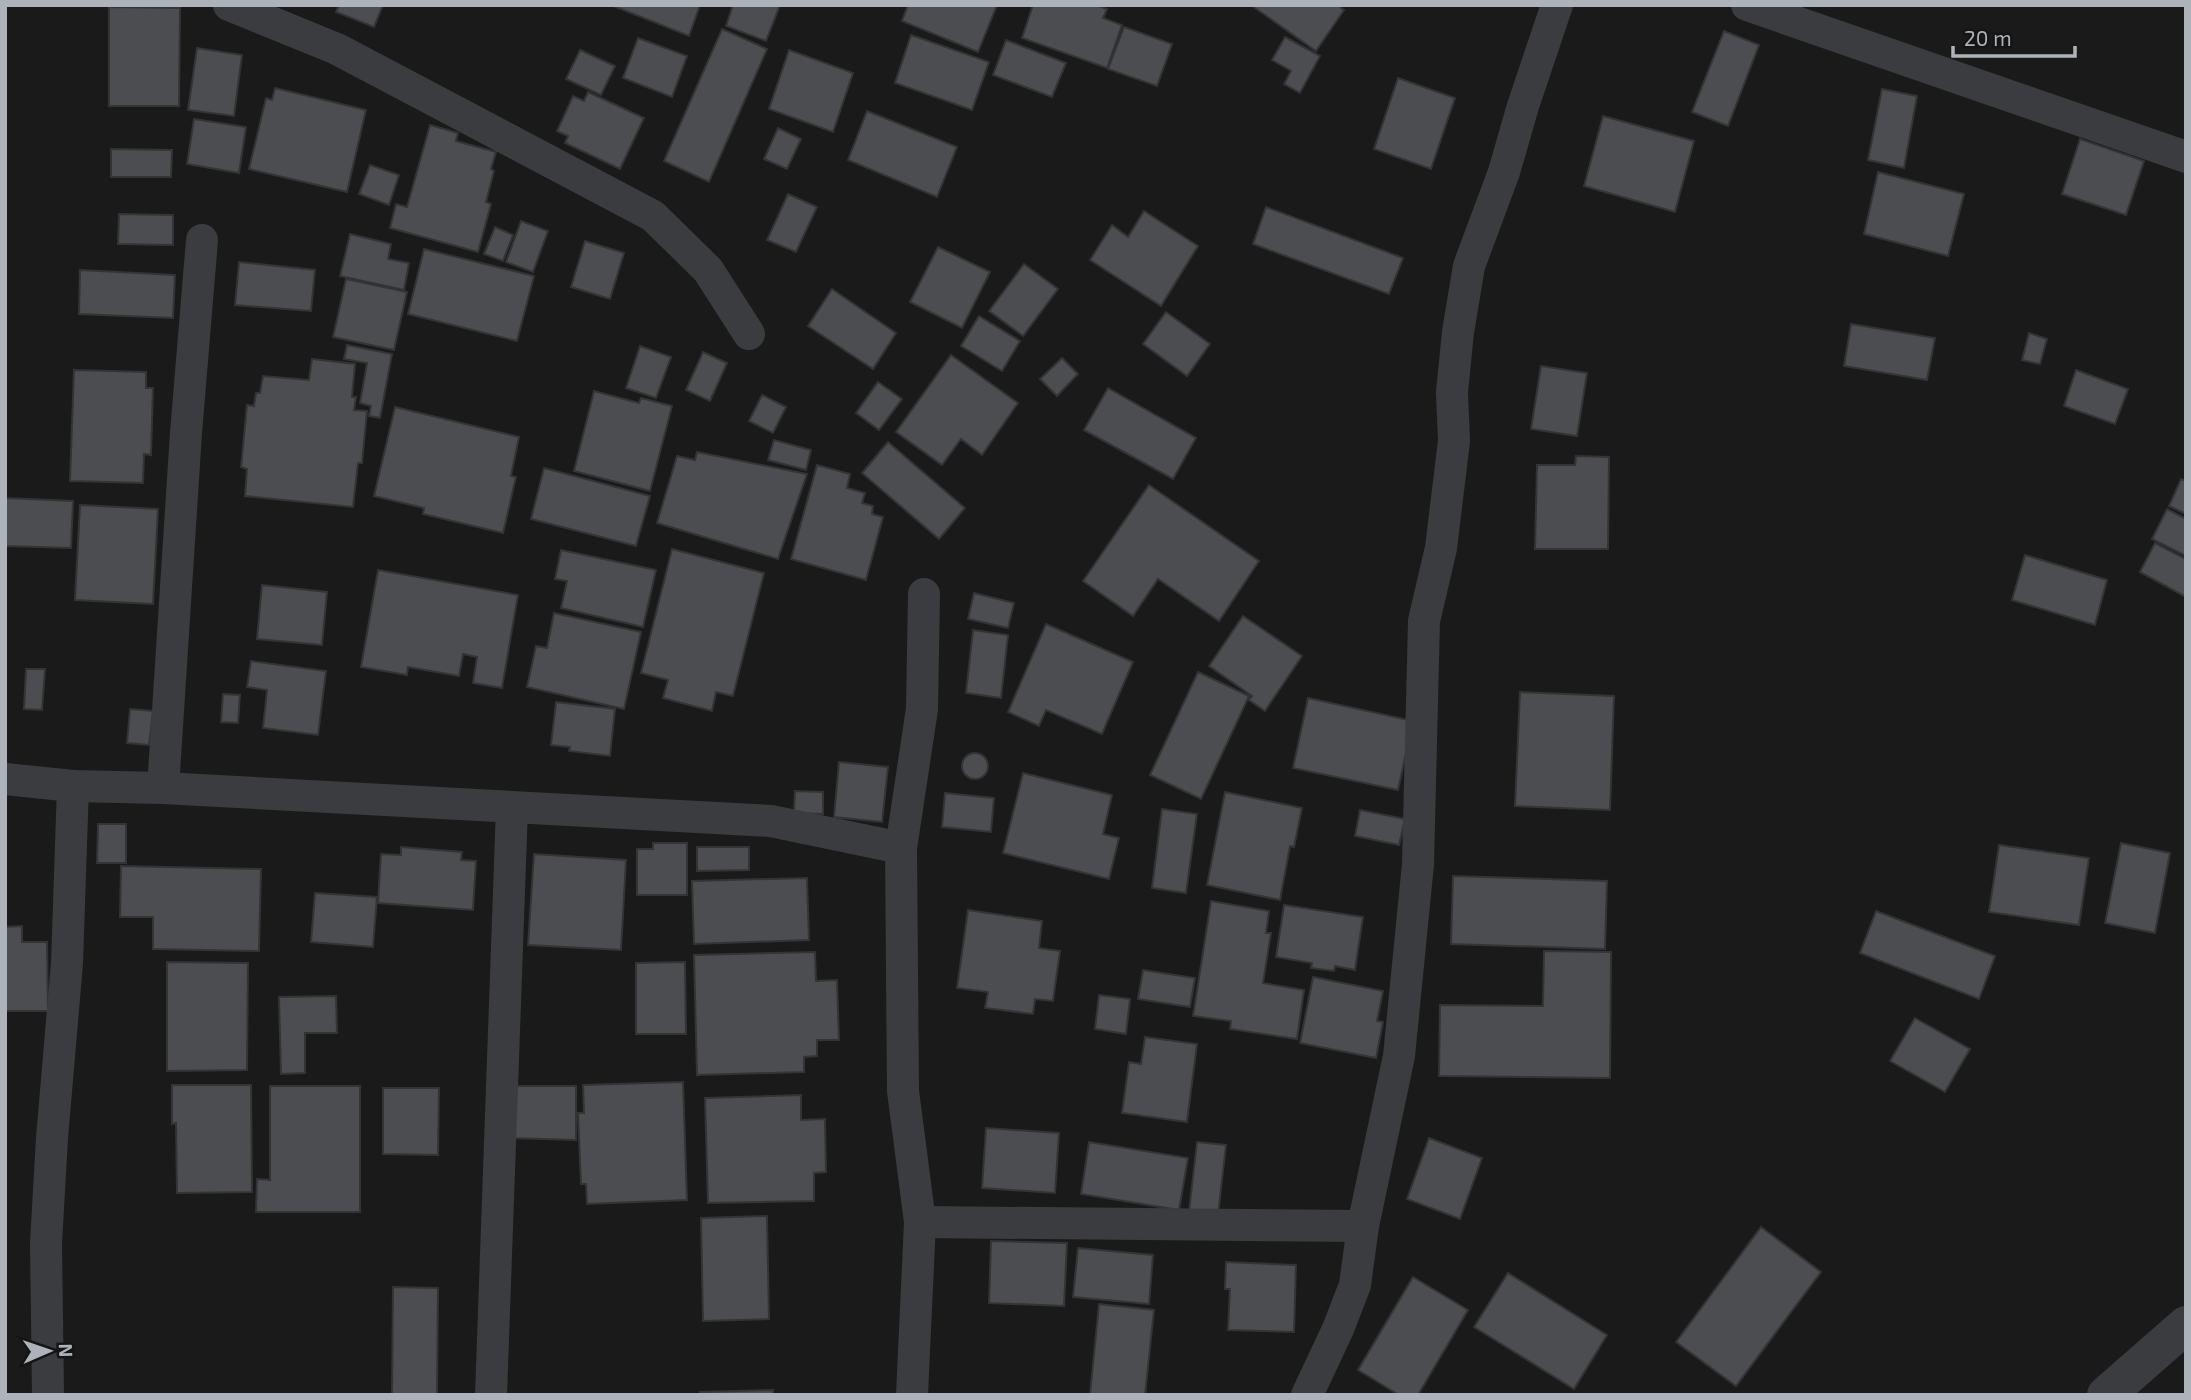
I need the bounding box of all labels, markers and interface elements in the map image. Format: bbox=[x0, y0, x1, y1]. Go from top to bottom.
scale bar bbox=[1953, 14, 2076, 58]
text: 20 m bbox=[1964, 25, 2012, 50]
north arrow bbox=[14, 1316, 84, 1386]
text: N bbox=[55, 1343, 78, 1358]

